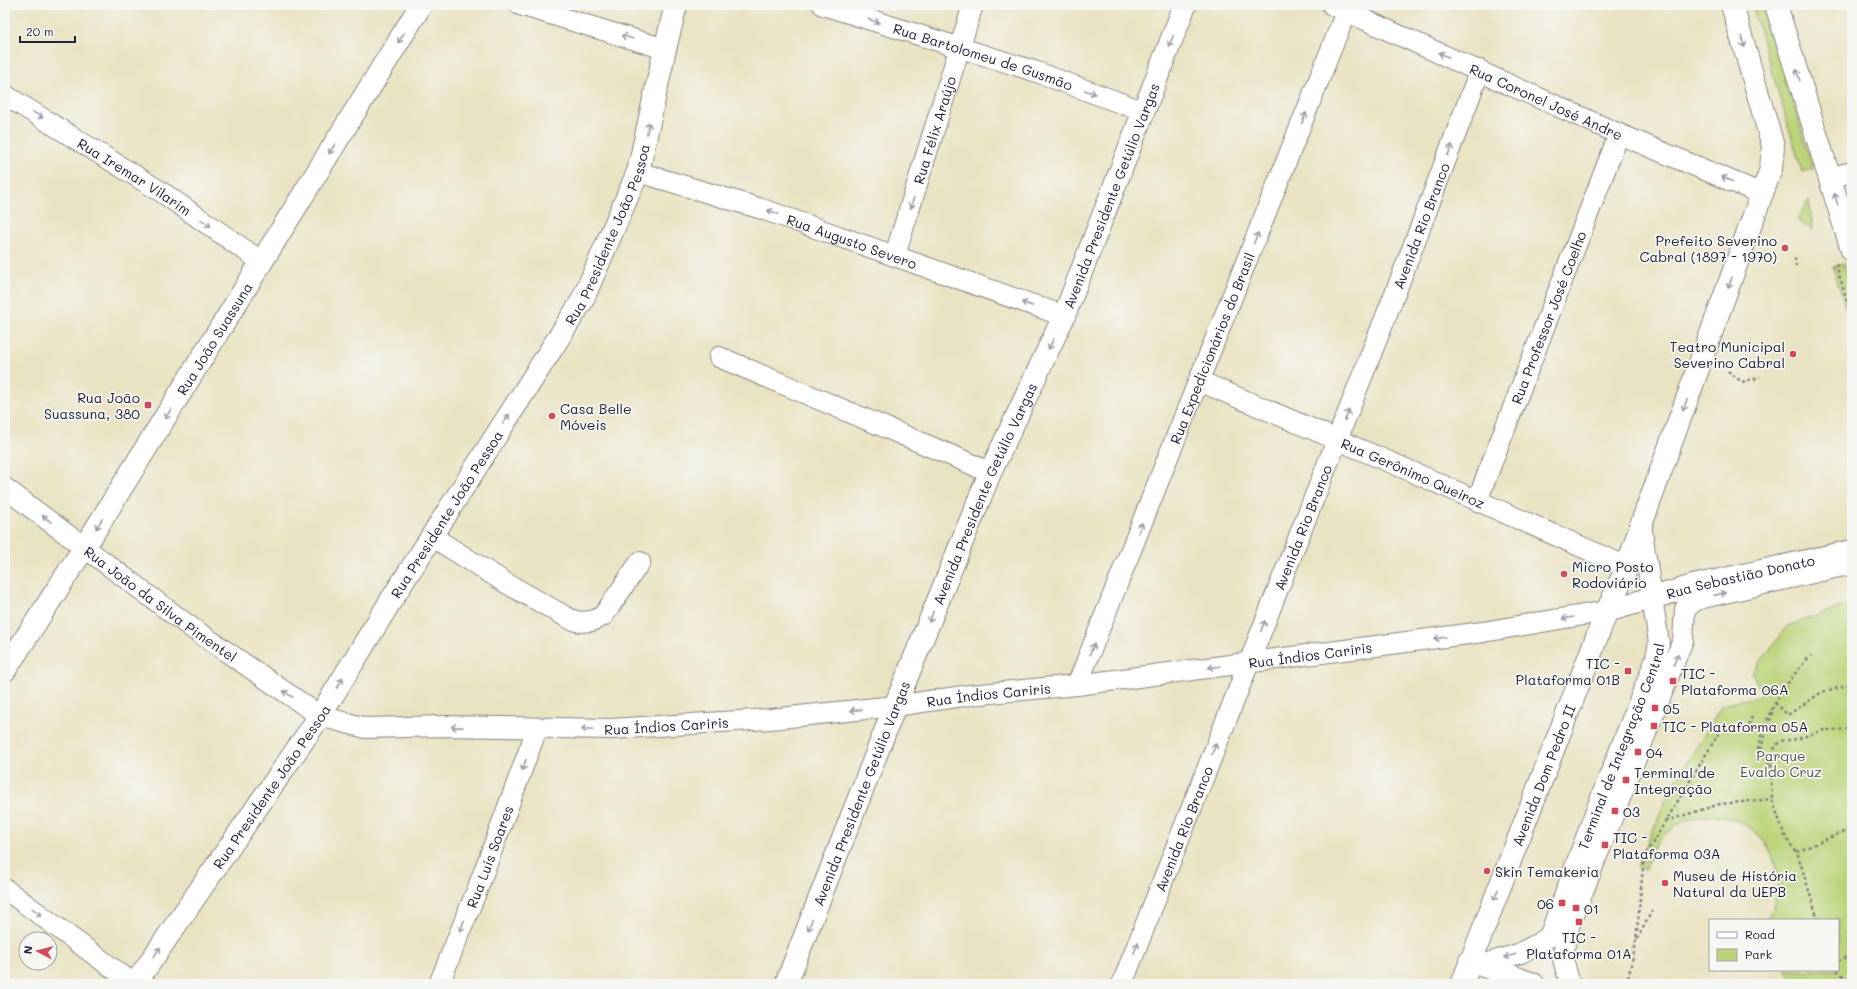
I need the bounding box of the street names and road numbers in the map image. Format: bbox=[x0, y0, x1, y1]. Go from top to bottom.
street label: Rua Bartolomeu de Gusmão bbox=[891, 18, 1076, 94]
street label: Rua Coronel José Andre bbox=[1467, 59, 1626, 144]
street label: Rua Félix Araújo bbox=[908, 74, 960, 186]
street label: Avenida Presidente Getúlio Vargas bbox=[1058, 80, 1163, 311]
street label: Rua Iremar Vilarim bbox=[74, 133, 195, 219]
street label: Rua Presidente João Pessoa bbox=[560, 142, 653, 328]
street label: Avenida Rio Branco bbox=[1388, 160, 1453, 292]
street label: Rua Augusto Severo bbox=[784, 209, 920, 273]
street label: Rua Professor José Coelho bbox=[1506, 228, 1590, 407]
street label: Rua Expedicionários do Brasil bbox=[1165, 249, 1259, 446]
street label: Rua João Suassuna bbox=[172, 278, 256, 398]
street label: Avenida Presidente Getúlio Vargas bbox=[928, 379, 1041, 608]
street label: Rua Presidente João Pessoa bbox=[386, 426, 507, 601]
street label: Rua Gerônimo Queiroz bbox=[1338, 433, 1488, 513]
street label: Avenida Rio Branco bbox=[1269, 462, 1336, 593]
street label: Rua João da Silva Pimentel bbox=[81, 541, 241, 666]
street label: Rua Sebastião Donato bbox=[1664, 550, 1816, 603]
street label: Rua Índios Cariris bbox=[1247, 637, 1373, 672]
street label: Terminal de Integração Central bbox=[1573, 641, 1668, 852]
street label: Avenida Presidente Getúlio Vargas bbox=[808, 678, 914, 909]
street label: Rua Índios Cariris bbox=[925, 678, 1052, 711]
street label: Rua Presidente João Pessoa bbox=[208, 701, 334, 872]
street label: Avenida Dom Pedro II bbox=[1507, 702, 1579, 849]
street label: Rua Índios Cariris bbox=[604, 712, 729, 739]
street label: Avenida Rio Branco bbox=[1150, 763, 1217, 894]
street label: Rua Luís Soares bbox=[461, 803, 517, 911]

